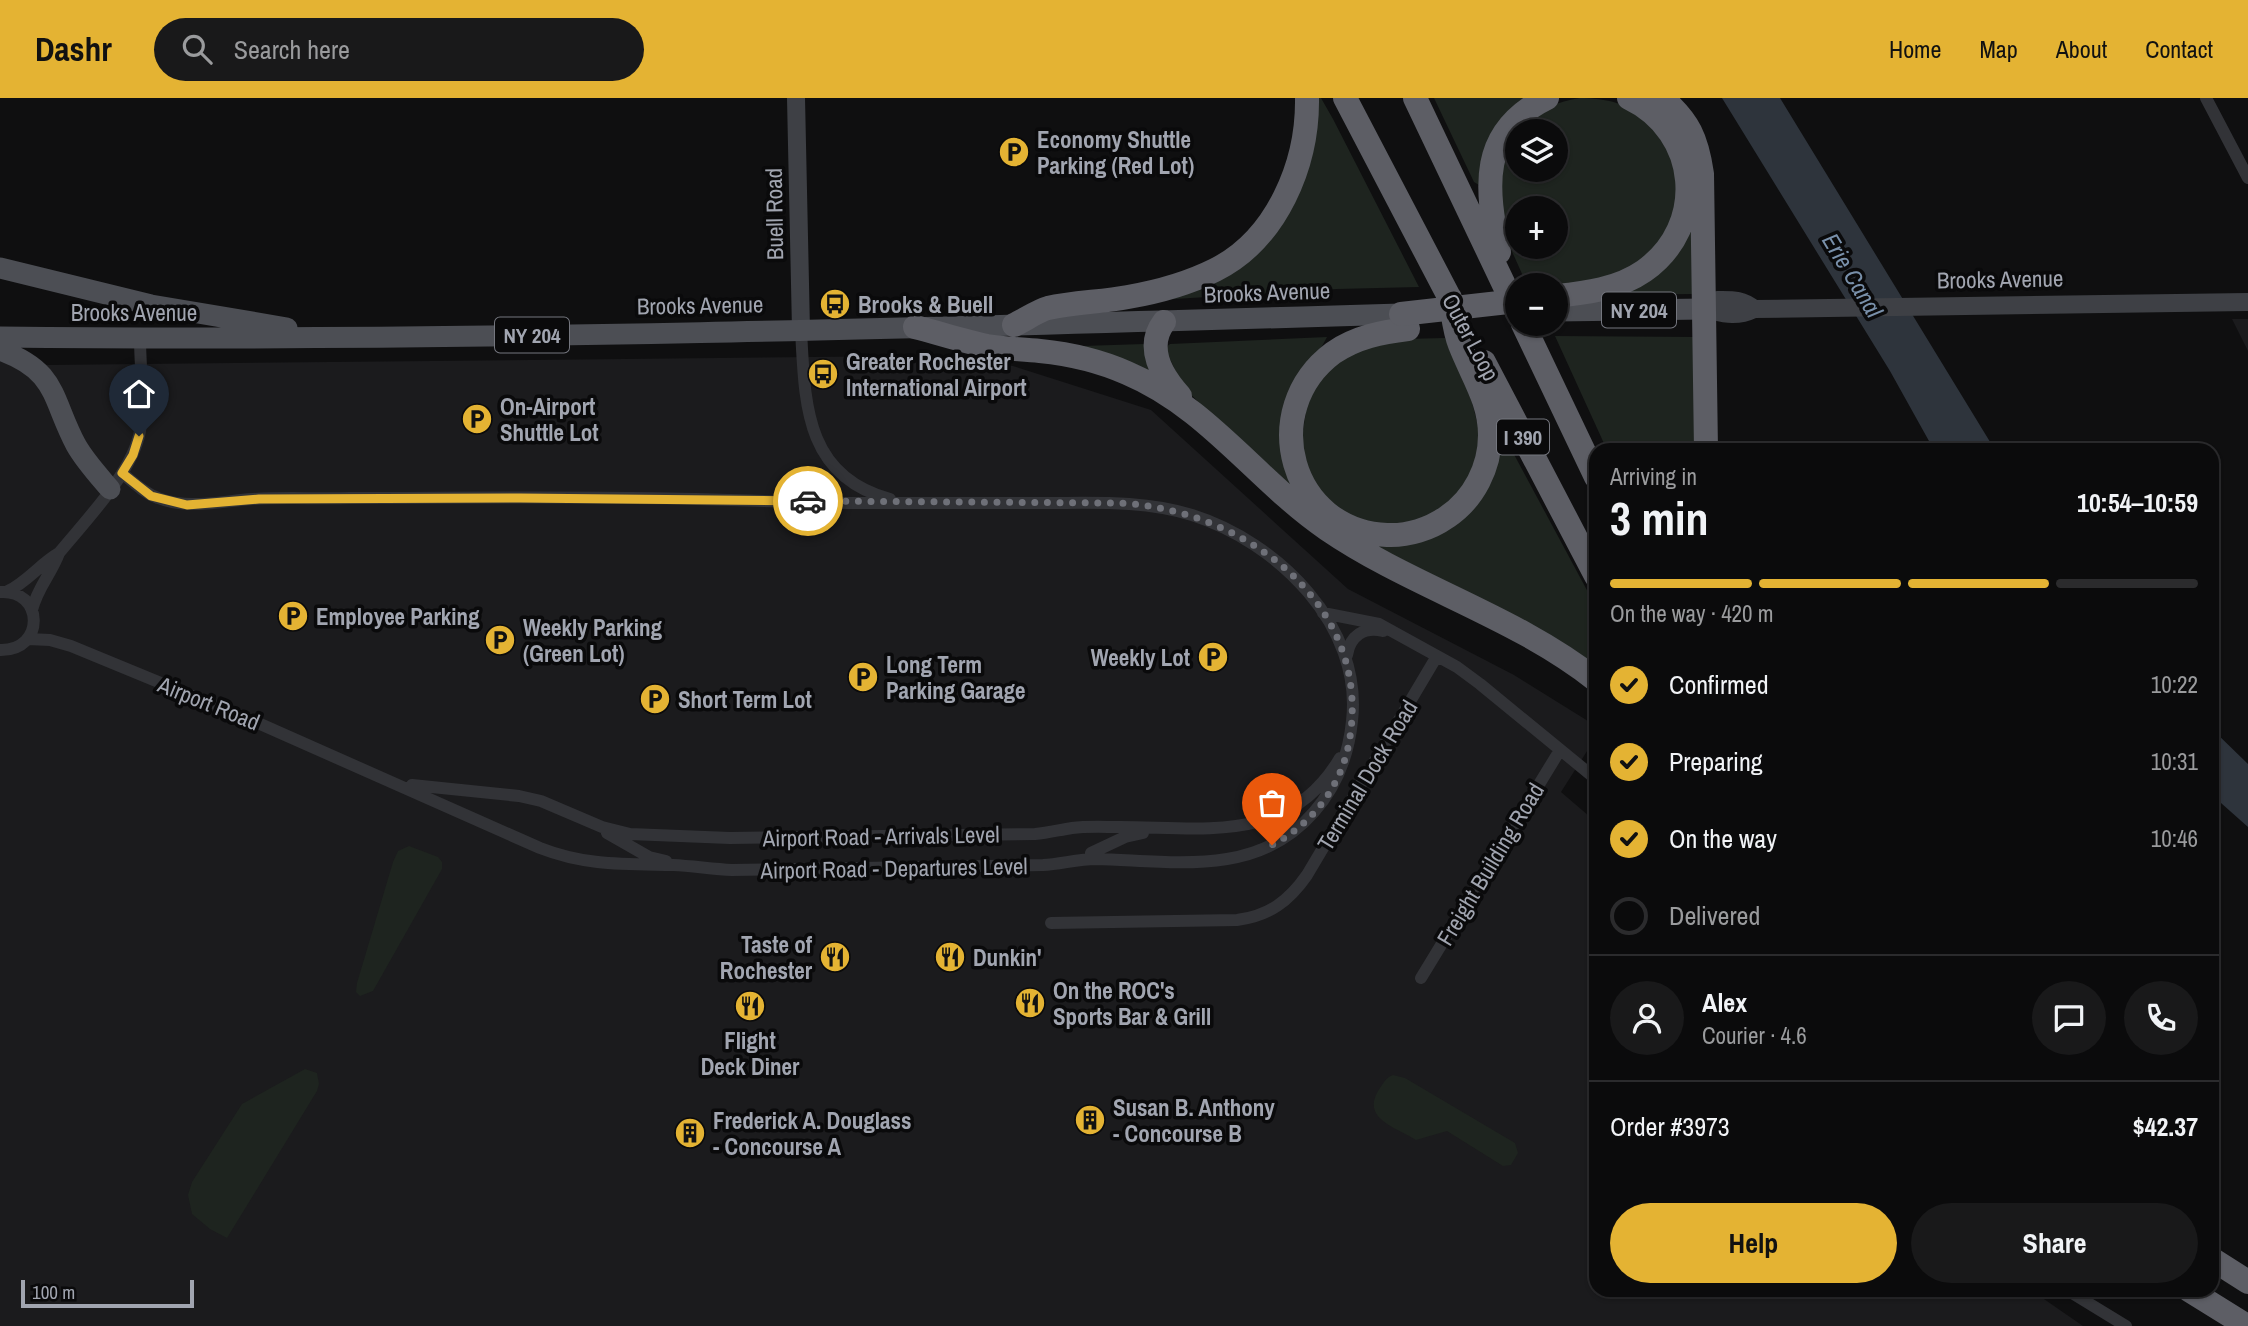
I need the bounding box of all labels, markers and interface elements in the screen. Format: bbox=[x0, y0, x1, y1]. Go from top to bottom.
search box bbox=[154, 18, 644, 81]
text: Dashr bbox=[35, 27, 112, 71]
icon: search bbox=[178, 30, 216, 68]
text: Search here bbox=[234, 32, 350, 67]
text: Home bbox=[1889, 33, 1941, 65]
text: Map bbox=[1979, 33, 2018, 65]
text: About bbox=[2056, 33, 2107, 65]
text: Contact bbox=[2145, 33, 2213, 65]
map controls bbox=[1505, 119, 1568, 336]
button: layers bbox=[1505, 119, 1568, 182]
place label: Economy Shuttle Parking (Red Lot) bbox=[1037, 124, 1194, 181]
parking icon: Economy Shuttle Parking (Red Lot) bbox=[997, 135, 1031, 169]
street label: Buell Road bbox=[758, 168, 790, 260]
button: + bbox=[1505, 196, 1568, 259]
water label: Erie Canal bbox=[1815, 227, 1891, 324]
street label: Brooks Avenue bbox=[1936, 262, 2064, 296]
button: − bbox=[1505, 273, 1568, 336]
street label: Brooks Avenue bbox=[1203, 274, 1331, 310]
bus stop icon: Brooks & Buell bbox=[818, 287, 852, 321]
street label: Brooks Avenue bbox=[636, 288, 764, 322]
street label: Outer Loop bbox=[1435, 288, 1507, 386]
place label: Brooks & Buell bbox=[858, 289, 993, 320]
road number: NY 204 bbox=[1602, 292, 1676, 328]
street label: Brooks Avenue bbox=[71, 297, 197, 328]
road number: NY 204 bbox=[495, 317, 569, 352]
place label: Greater Rochester International Airport bbox=[846, 346, 1027, 403]
bus stop icon: Greater Rochester International Airport bbox=[806, 357, 840, 391]
pin bbox=[109, 364, 169, 436]
icon: home bbox=[120, 375, 158, 413]
place label: On-Airport Shuttle Lot bbox=[500, 391, 599, 448]
parking icon: On-Airport Shuttle Lot bbox=[460, 402, 494, 436]
road number: I 390 bbox=[1497, 420, 1549, 454]
text: Arriving in bbox=[1610, 461, 1697, 492]
courier bbox=[773, 466, 843, 536]
icon: car bbox=[789, 482, 827, 520]
text: 10:54–10:59 bbox=[2077, 485, 2198, 520]
text: 3 min bbox=[1610, 487, 1709, 549]
text: On the way · 420 m bbox=[1610, 598, 1774, 629]
parking icon: Employee Parking bbox=[276, 599, 310, 633]
place label: Employee Parking bbox=[316, 601, 480, 632]
place label: Weekly Parking (Green Lot) bbox=[523, 612, 663, 669]
parking icon: Weekly Parking (Green Lot) bbox=[483, 623, 517, 657]
parking icon: Weekly Lot bbox=[1196, 640, 1230, 674]
place label: Weekly Lot bbox=[1091, 642, 1190, 673]
place label: Long Term Parking Garage bbox=[886, 649, 1025, 706]
parking icon: Long Term Parking Garage bbox=[846, 660, 880, 694]
icon: check bbox=[1610, 666, 1648, 704]
text: Confirmed bbox=[1669, 667, 1769, 702]
street label: Airport Road bbox=[153, 668, 264, 737]
text: 10:22 bbox=[2151, 669, 2198, 700]
parking icon: Short Term Lot bbox=[638, 682, 672, 716]
place label: Short Term Lot bbox=[678, 684, 812, 715]
street label: Terminal Dock Road bbox=[1310, 694, 1424, 856]
icon: check bbox=[1610, 743, 1648, 781]
text: Preparing bbox=[1669, 744, 1763, 779]
text: 10:31 bbox=[2151, 746, 2198, 777]
pin bbox=[1242, 773, 1302, 845]
street label: Freight Building Road bbox=[1429, 777, 1551, 951]
icon: bag bbox=[1253, 784, 1291, 822]
street label: Airport Road - Arrivals Level bbox=[761, 818, 1000, 854]
icon: check bbox=[1610, 820, 1648, 858]
text: On the way bbox=[1669, 821, 1777, 856]
text: 10:46 bbox=[2151, 823, 2198, 854]
street label: Airport Road - Departures Level bbox=[759, 850, 1028, 886]
text: Delivered bbox=[1669, 898, 1760, 933]
place label: Taste of Rochester bbox=[720, 929, 813, 986]
restaurant icon: Taste of Rochester bbox=[818, 940, 852, 974]
restaurant icon: Dunkin' bbox=[933, 940, 967, 974]
place label: Dunkin' bbox=[973, 942, 1041, 973]
place label: On the ROC's Sports Bar & Grill bbox=[1053, 975, 1211, 1032]
button: person bbox=[1610, 981, 1684, 1055]
button: chat bbox=[2032, 981, 2106, 1055]
button: phone bbox=[2124, 981, 2198, 1055]
text: Alex bbox=[1702, 985, 1747, 1020]
restaurant icon: On the ROC's Sports Bar & Grill bbox=[1013, 986, 1047, 1020]
restaurant icon: Flight Deck Diner bbox=[733, 989, 767, 1023]
text: Courier · 4.6 bbox=[1702, 1020, 1807, 1051]
place label: Flight Deck Diner bbox=[701, 1025, 800, 1082]
place label: Susan B. Anthony - Concourse B bbox=[1113, 1092, 1275, 1149]
building icon: Susan B. Anthony - Concourse B bbox=[1073, 1103, 1107, 1137]
place label: Frederick A. Douglass - Concourse A bbox=[713, 1105, 911, 1162]
text: Order #3973 bbox=[1610, 1109, 1730, 1144]
text: $42.37 bbox=[2133, 1109, 2198, 1144]
building icon: Frederick A. Douglass - Concourse A bbox=[673, 1116, 707, 1150]
button: Help bbox=[1610, 1203, 1897, 1283]
button: Share bbox=[1911, 1203, 2198, 1283]
scale bar bbox=[21, 1277, 194, 1309]
text: 100 m bbox=[32, 1279, 75, 1305]

